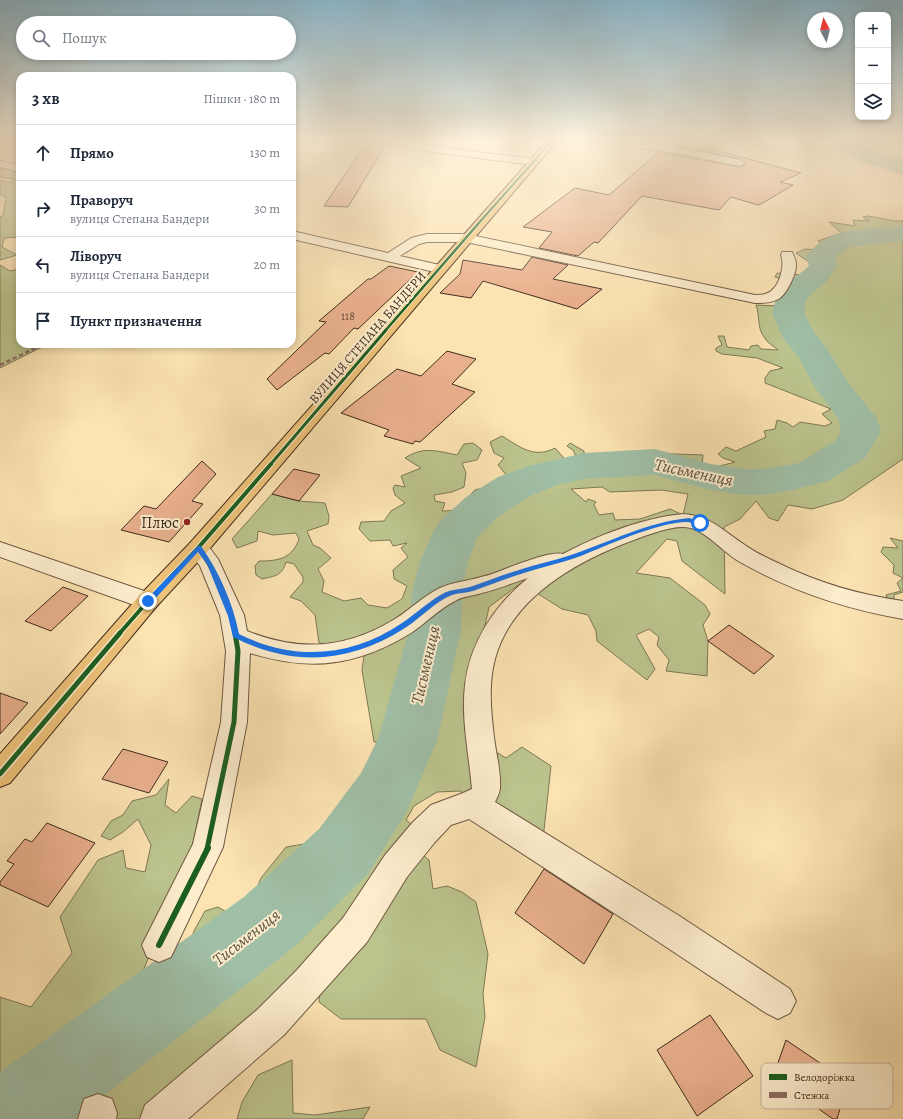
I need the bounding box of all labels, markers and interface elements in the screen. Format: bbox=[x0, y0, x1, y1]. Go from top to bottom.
north arrow bbox=[807, 12, 843, 48]
map controls bbox=[855, 12, 891, 120]
button: + bbox=[855, 12, 891, 48]
search box bbox=[16, 16, 296, 60]
icon: search bbox=[30, 27, 52, 49]
text: Пошук bbox=[62, 28, 107, 48]
button: − bbox=[855, 48, 891, 84]
button: layers bbox=[855, 84, 891, 120]
text: 3 хв bbox=[32, 87, 60, 110]
text: Пішки · 180 m bbox=[203, 90, 280, 107]
icon: ahead bbox=[32, 142, 54, 164]
text: Прямо bbox=[70, 143, 114, 163]
text: 130 m bbox=[250, 144, 280, 161]
text: Праворуч bbox=[70, 190, 133, 210]
icon: right bbox=[32, 198, 54, 220]
text: 30 m bbox=[254, 200, 280, 217]
text: вулиця Степана Бандери bbox=[70, 210, 210, 227]
text: Ліворуч bbox=[70, 246, 122, 266]
icon: left bbox=[32, 254, 54, 276]
text: 20 m bbox=[254, 256, 280, 273]
text: вулиця Степана Бандери bbox=[70, 266, 210, 283]
street label: ВУЛИЦЯ СТЕПАНА БАНДЕРИ bbox=[305, 267, 430, 407]
house number: 118 bbox=[341, 308, 355, 324]
icon: arrive bbox=[32, 310, 54, 332]
text: Пункт призначення bbox=[70, 311, 202, 331]
water label: Тисьмениця bbox=[652, 453, 736, 492]
place label: Плюс bbox=[141, 512, 179, 534]
route start bbox=[691, 514, 709, 532]
marker: Плюс bbox=[182, 517, 192, 527]
route end bbox=[139, 592, 157, 610]
water label: Тисьмениця bbox=[405, 623, 446, 707]
water label: Тисьмениця bbox=[208, 904, 285, 971]
legend bbox=[761, 1063, 893, 1109]
text: Велодоріжка bbox=[794, 1070, 856, 1085]
text: Стежка bbox=[794, 1088, 830, 1103]

